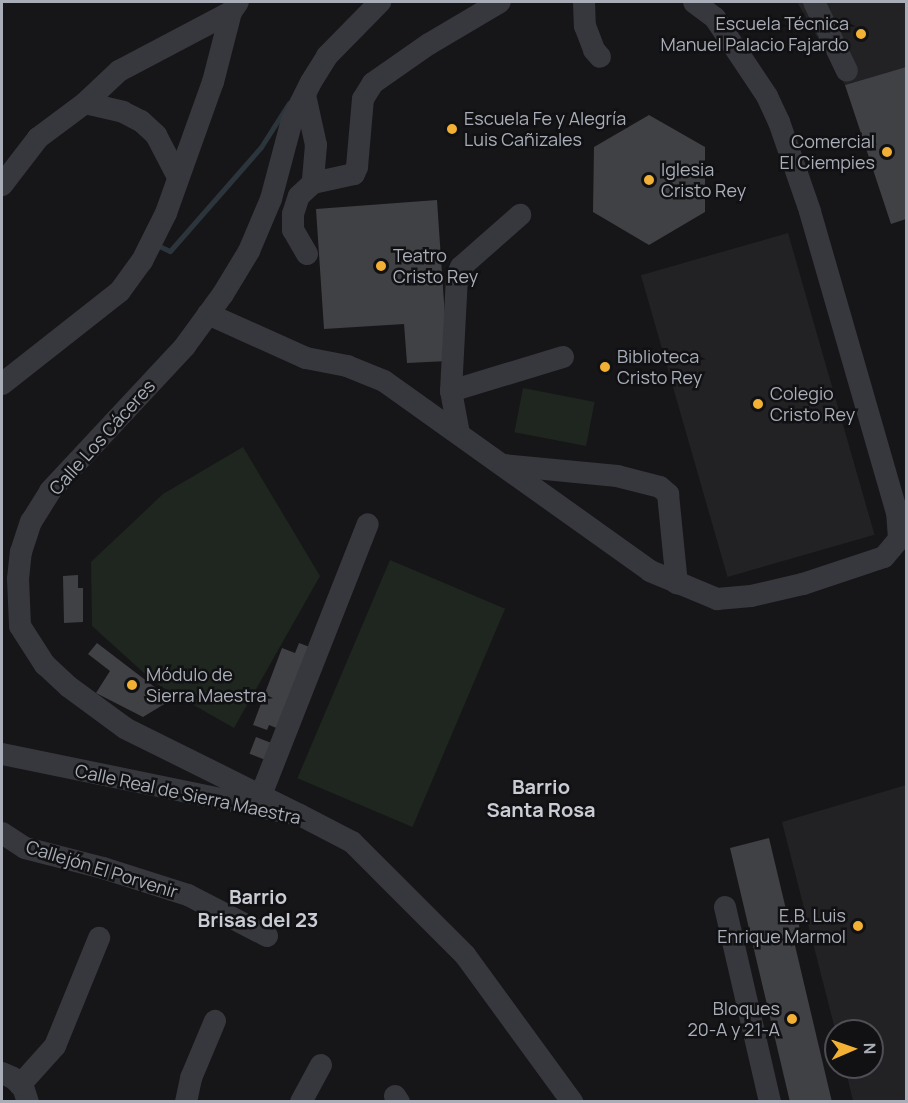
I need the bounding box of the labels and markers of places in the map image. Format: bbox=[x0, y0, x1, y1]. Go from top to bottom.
place label: Escuela Técnica Manuel Palacio Fajardo bbox=[661, 13, 849, 56]
marker: Escuela Técnica Manuel Palacio Fajardo bbox=[854, 27, 868, 41]
place label: Escuela Fe y Alegría Luis Cañizales bbox=[464, 108, 626, 150]
marker: Escuela Fe y Alegría Luis Cañizales bbox=[445, 122, 459, 136]
place label: Comercial El Ciempies bbox=[780, 131, 875, 174]
marker: Comercial El Ciempies bbox=[880, 145, 894, 159]
place label: Iglesia Cristo Rey bbox=[661, 159, 746, 201]
marker: Iglesia Cristo Rey bbox=[642, 173, 656, 187]
place label: Teatro Cristo Rey bbox=[393, 245, 478, 288]
marker: Teatro Cristo Rey bbox=[374, 259, 388, 273]
place label: Biblioteca Cristo Rey bbox=[617, 346, 702, 388]
marker: Biblioteca Cristo Rey bbox=[598, 360, 612, 374]
place label: Colegio Cristo Rey bbox=[770, 383, 855, 426]
marker: Colegio Cristo Rey bbox=[751, 397, 765, 411]
place label: Módulo de Sierra Maestra bbox=[146, 664, 266, 706]
marker: Módulo de Sierra Maestra bbox=[123, 676, 141, 694]
place label: E.B. Luis Enrique Marmol bbox=[717, 905, 846, 948]
marker: E.B. Luis Enrique Marmol bbox=[851, 919, 865, 933]
place label: Bloques 20-A y 21-A bbox=[688, 998, 780, 1040]
marker: Bloques 20-A y 21-A bbox=[785, 1012, 799, 1026]

